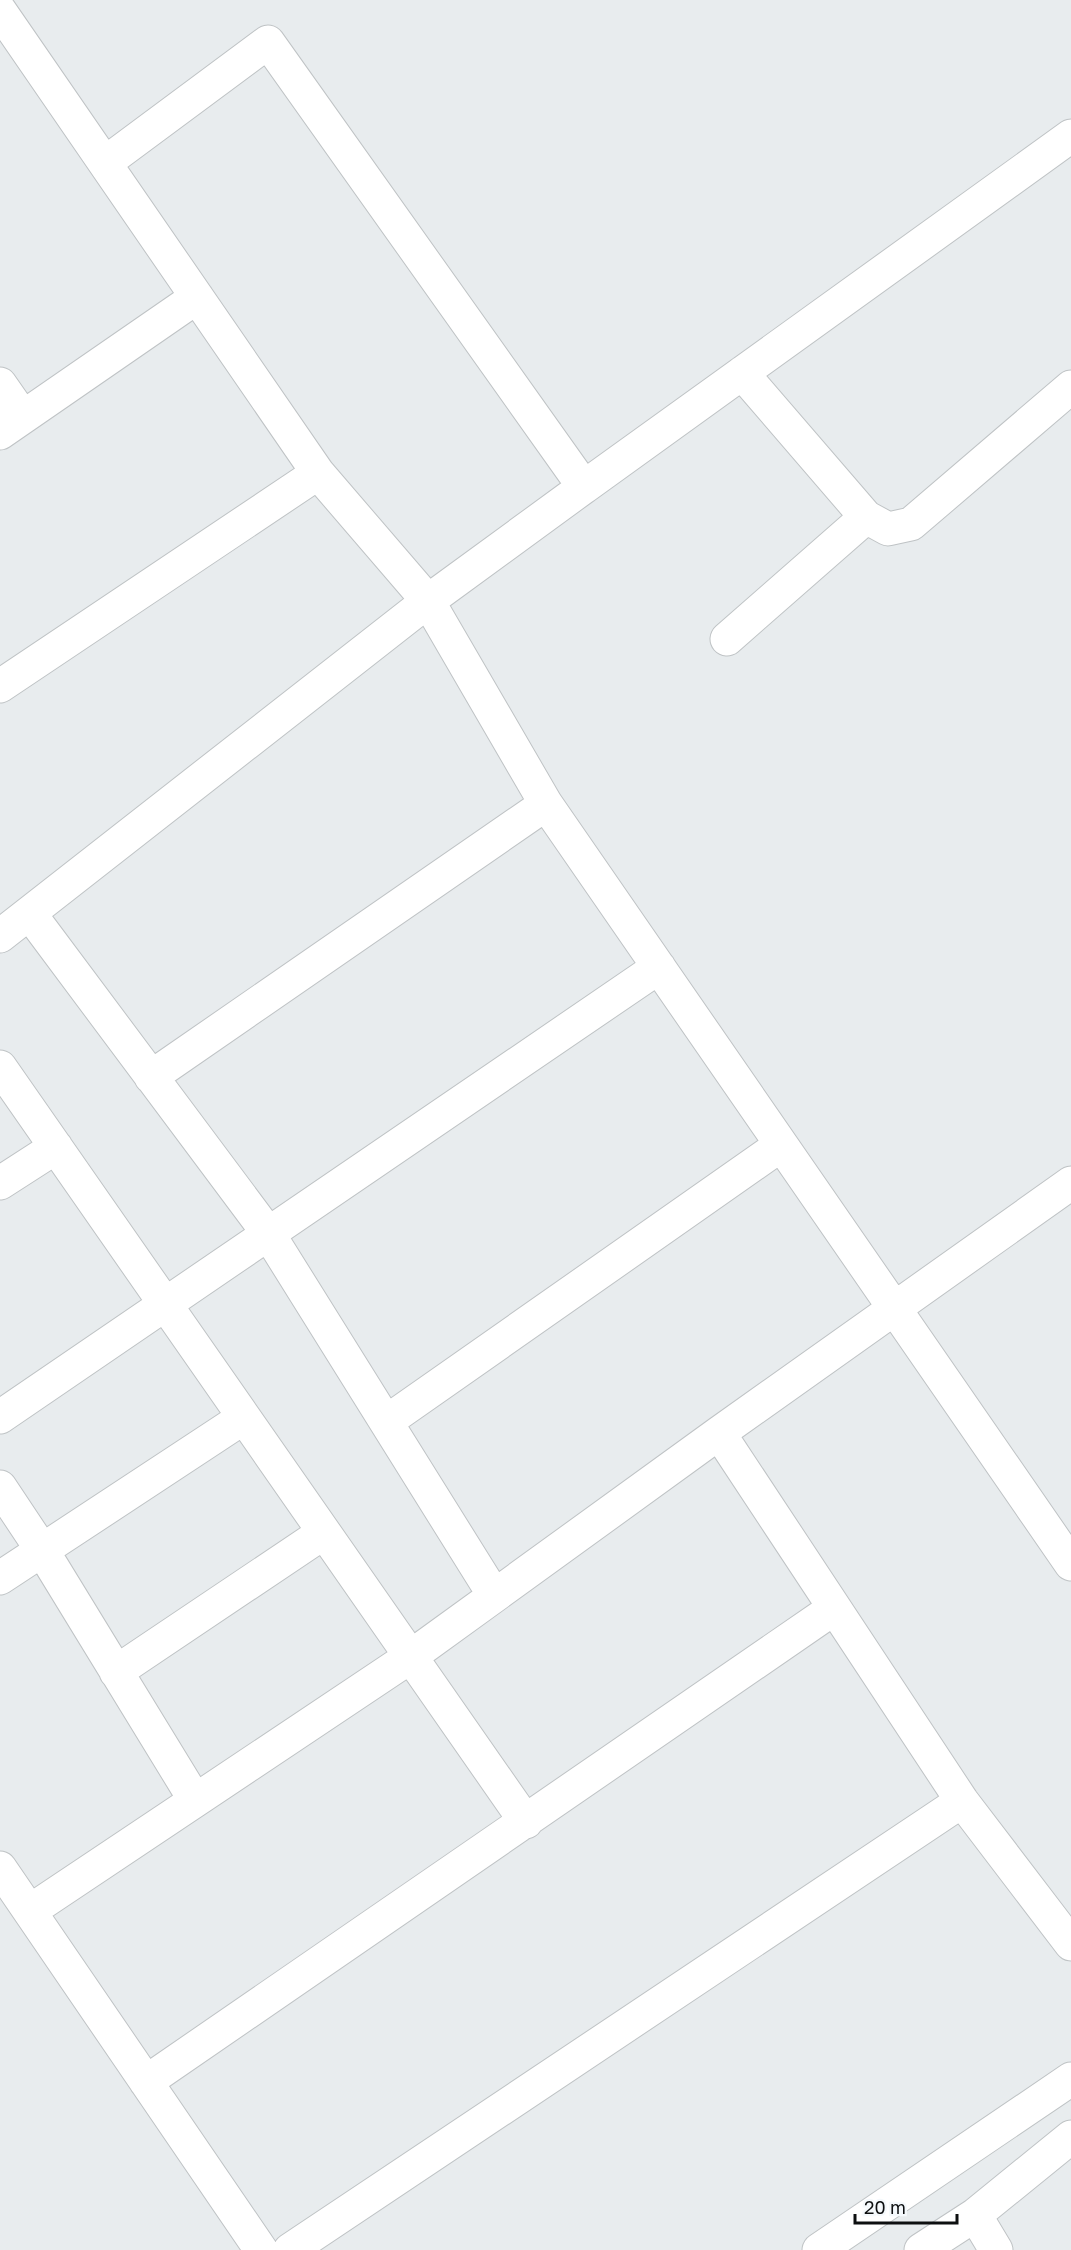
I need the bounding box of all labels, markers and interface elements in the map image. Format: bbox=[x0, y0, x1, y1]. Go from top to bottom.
scale bar bbox=[855, 2187, 957, 2225]
text: 20 m bbox=[864, 2196, 906, 2218]

